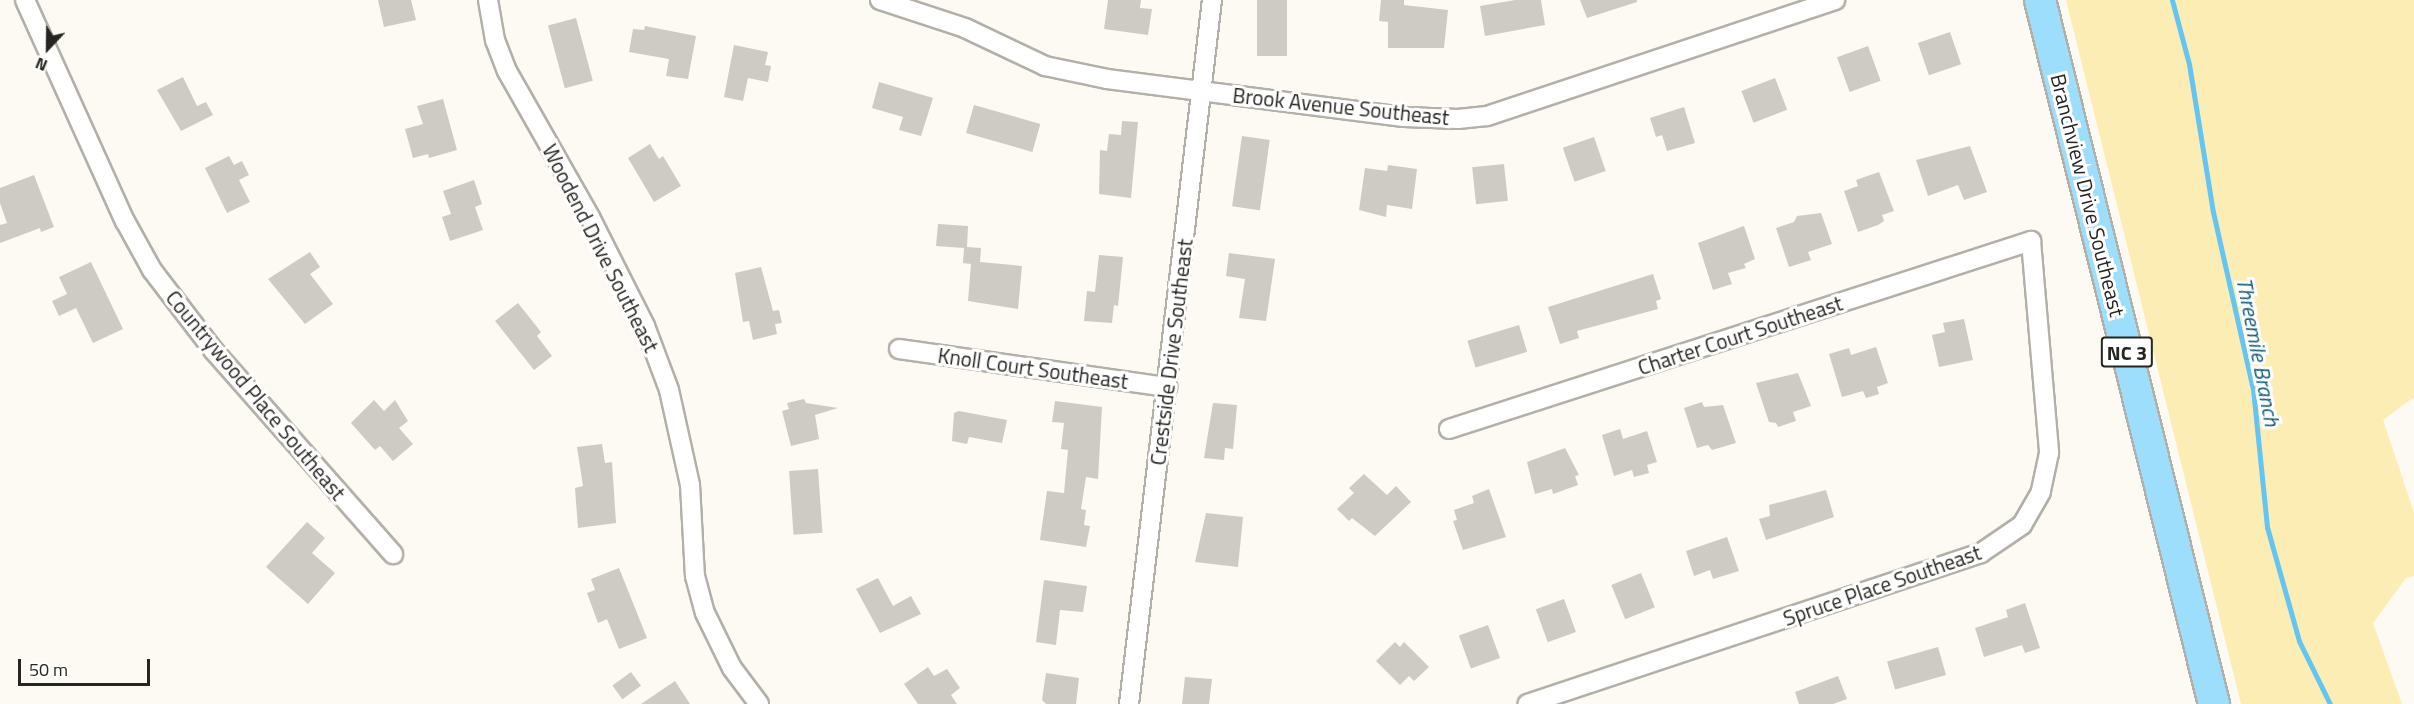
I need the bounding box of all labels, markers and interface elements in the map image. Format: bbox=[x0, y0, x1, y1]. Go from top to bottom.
north arrow bbox=[18, 18, 78, 78]
text: N bbox=[32, 51, 51, 78]
street label: Branchview Drive Southeast bbox=[2046, 71, 2130, 319]
street label: Brook Avenue Southeast bbox=[1231, 82, 1451, 130]
street label: Woodend Drive Southeast bbox=[538, 140, 664, 356]
street label: Crestside Drive Southeast bbox=[1145, 237, 1197, 467]
water label: Threemile Branch bbox=[2231, 275, 2285, 429]
street label: Countrywood Place Southeast bbox=[161, 285, 351, 505]
street label: Charter Court Southeast bbox=[1635, 290, 1845, 380]
road number: NC 3 bbox=[2100, 335, 2154, 369]
street label: Knoll Court Southeast bbox=[936, 342, 1130, 394]
street label: Spruce Place Southeast bbox=[1780, 539, 1984, 631]
scale bar bbox=[21, 647, 153, 685]
text: 50 m bbox=[29, 656, 68, 683]

